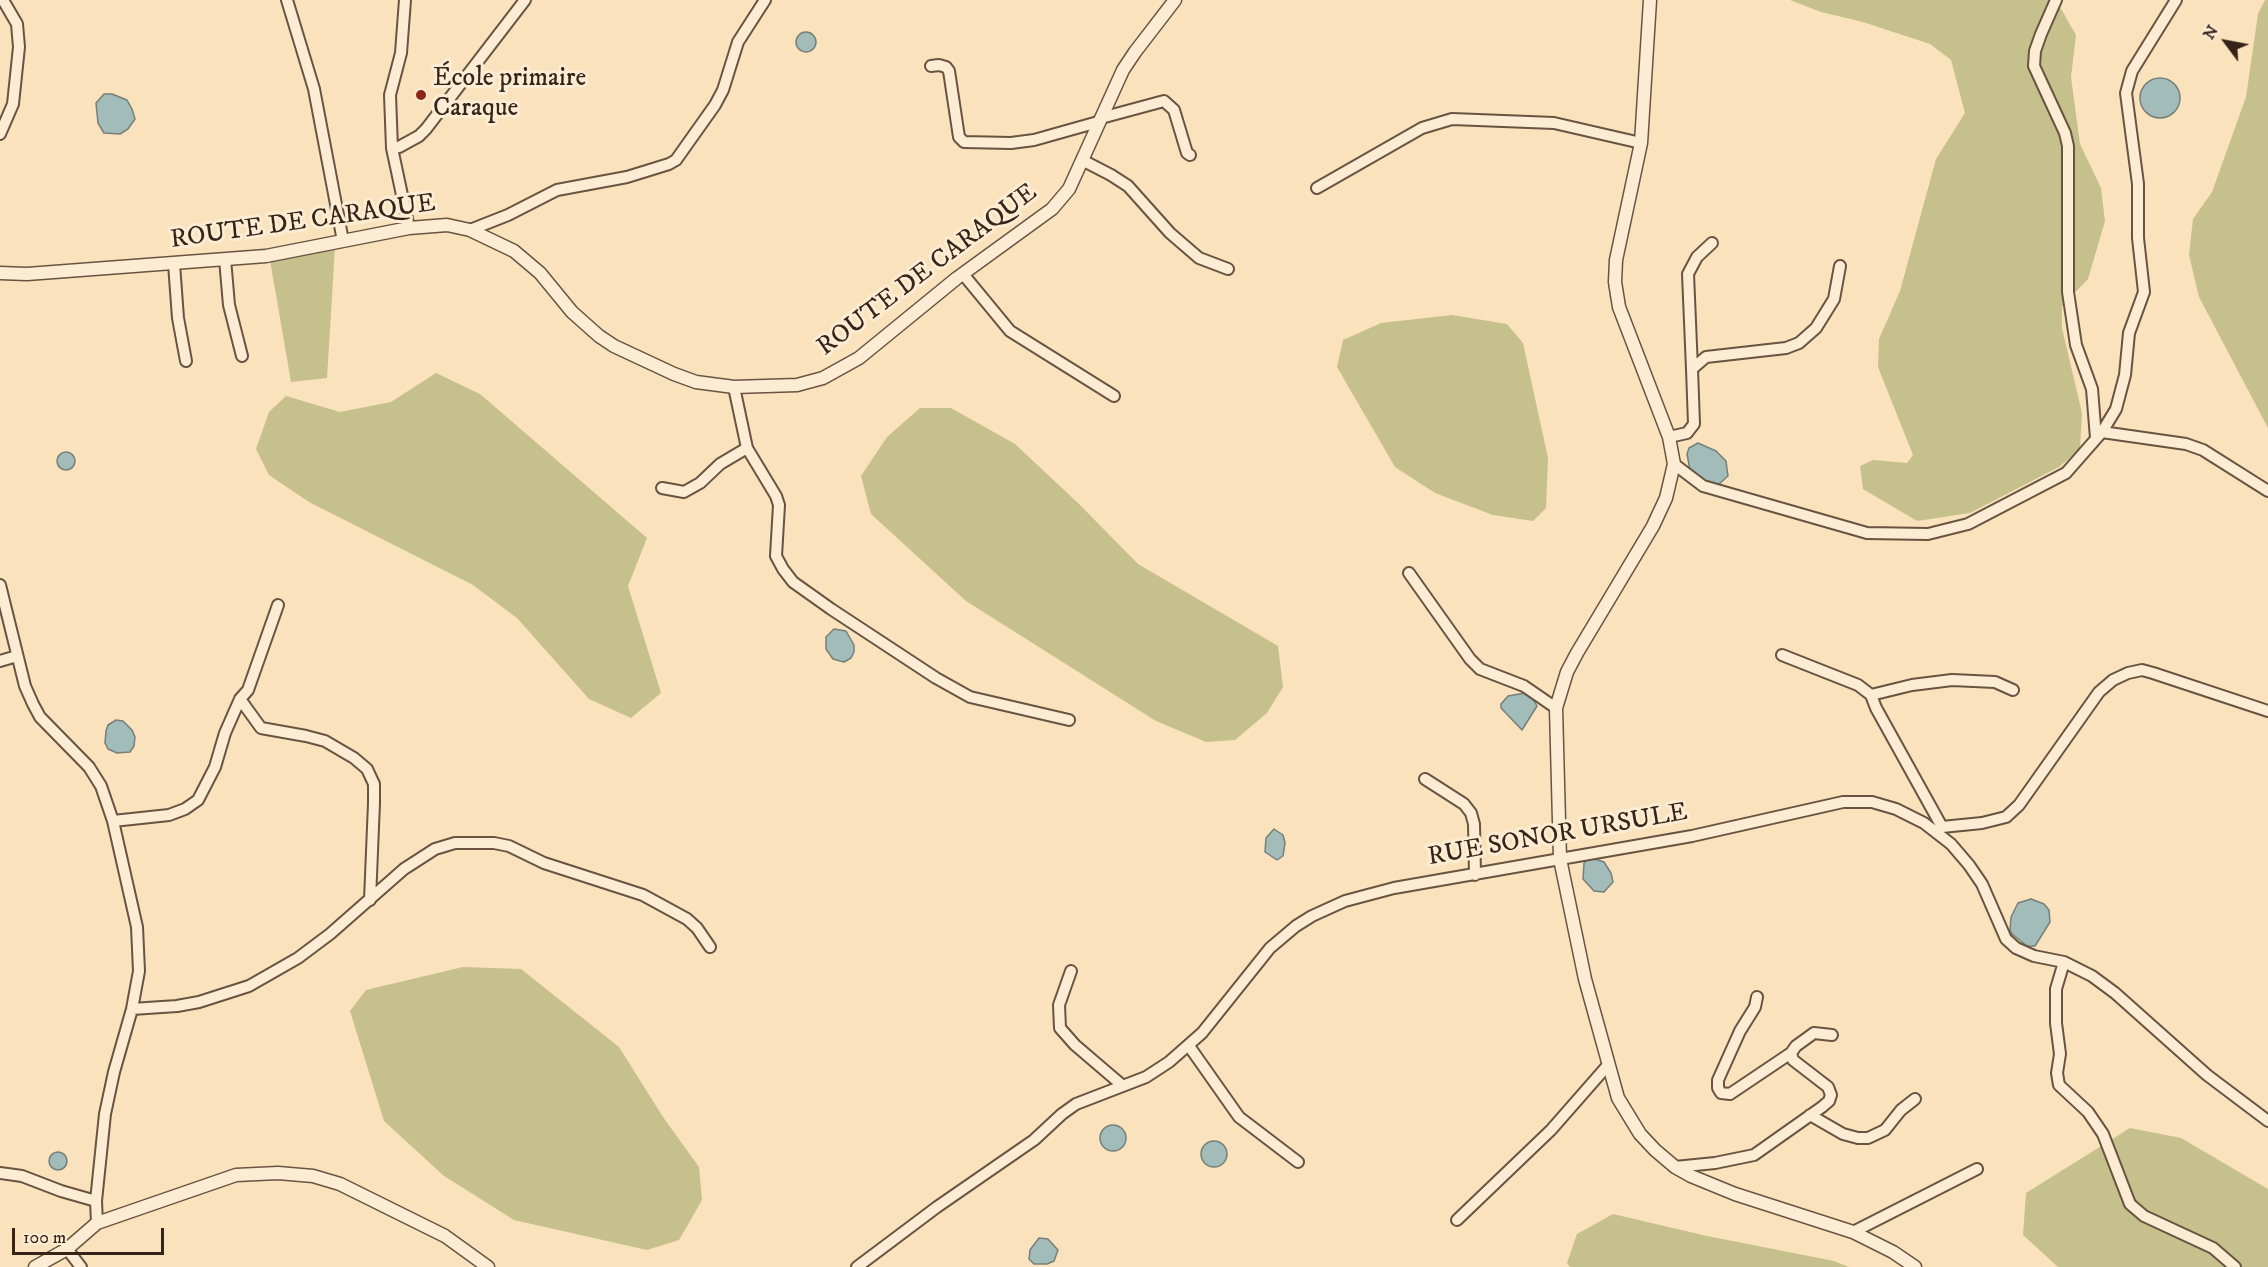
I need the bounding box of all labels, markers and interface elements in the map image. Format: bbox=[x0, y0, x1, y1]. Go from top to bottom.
north arrow bbox=[2196, 12, 2256, 72]
text: N bbox=[2199, 22, 2223, 43]
place label: École primaire Caraque bbox=[433, 64, 586, 125]
marker: École primaire Caraque bbox=[414, 88, 428, 102]
street label: ROUTE DE CARAQUE bbox=[812, 178, 1044, 364]
street label: ROUTE DE CARAQUE bbox=[168, 189, 438, 257]
street label: RUE SONOR URSULE bbox=[1426, 798, 1690, 874]
scale bar bbox=[15, 1216, 166, 1254]
text: 100 m bbox=[23, 1227, 66, 1249]

